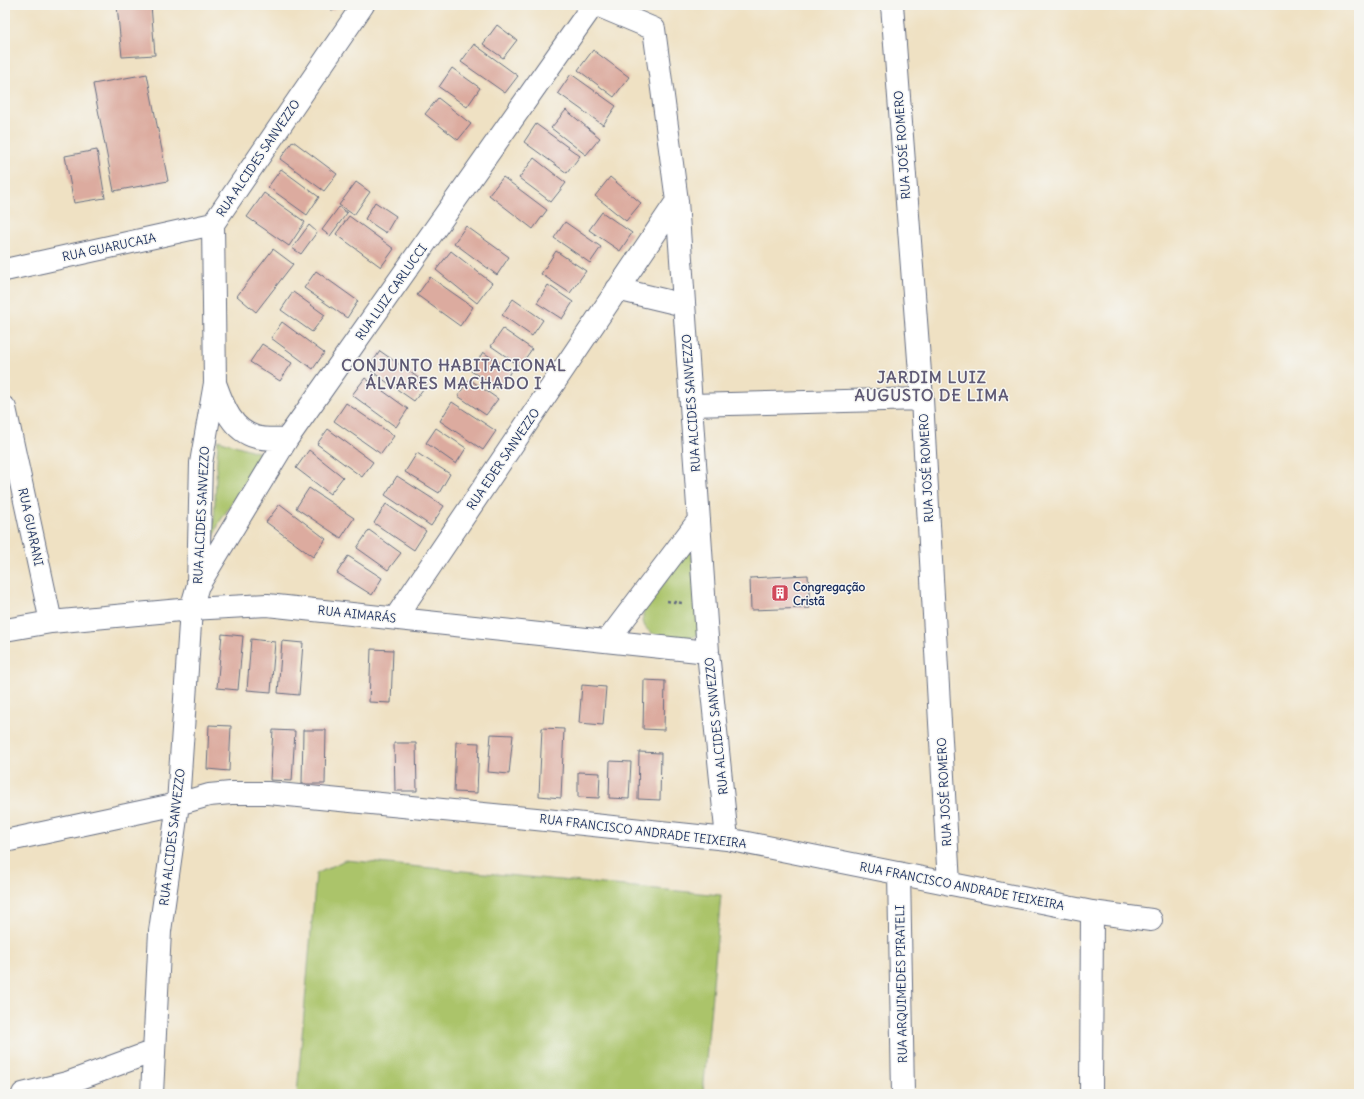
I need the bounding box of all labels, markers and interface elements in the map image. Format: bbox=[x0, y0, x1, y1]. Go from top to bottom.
street label: RUA JOSÉ ROMERO bbox=[891, 90, 913, 200]
street label: RUA ALCIDES SANVEZZO bbox=[213, 96, 303, 220]
street label: RUA GUARUCAIA bbox=[61, 230, 157, 264]
street label: RUA LUIZ CARLUCCI bbox=[352, 241, 430, 343]
street label: RUA ALCIDES SANVEZZO bbox=[679, 334, 703, 472]
district label: CONJUNTO HABITACIONAL ÁLVARES MACHADO I bbox=[341, 355, 567, 393]
district label: JARDIM LUIZ AUGUSTO DE LIMA bbox=[854, 367, 1010, 405]
street label: RUA EDER SANVEZZO bbox=[463, 405, 543, 513]
street label: RUA JOSÉ ROMERO bbox=[916, 413, 936, 523]
street label: RUA ALCIDES SANVEZZO bbox=[190, 446, 212, 584]
street label: RUA GUARANI bbox=[15, 486, 47, 568]
place label: Congregação Cristã bbox=[793, 579, 865, 608]
building icon: Congregação Cristã bbox=[770, 583, 790, 603]
street label: RUA AIMARÁS bbox=[317, 602, 397, 626]
street label: RUA ALCIDES SANVEZZO bbox=[701, 656, 731, 796]
street label: RUA JOSÉ ROMERO bbox=[934, 737, 954, 847]
street label: RUA ALCIDES SANVEZZO bbox=[156, 767, 188, 907]
street label: RUA FRANCISCO ANDRADE TEIXEIRA bbox=[539, 811, 748, 851]
street label: RUA FRANCISCO ANDRADE TEIXEIRA bbox=[858, 859, 1066, 913]
street label: RUA ARQUIMEDES PIRATELI bbox=[892, 905, 910, 1063]

